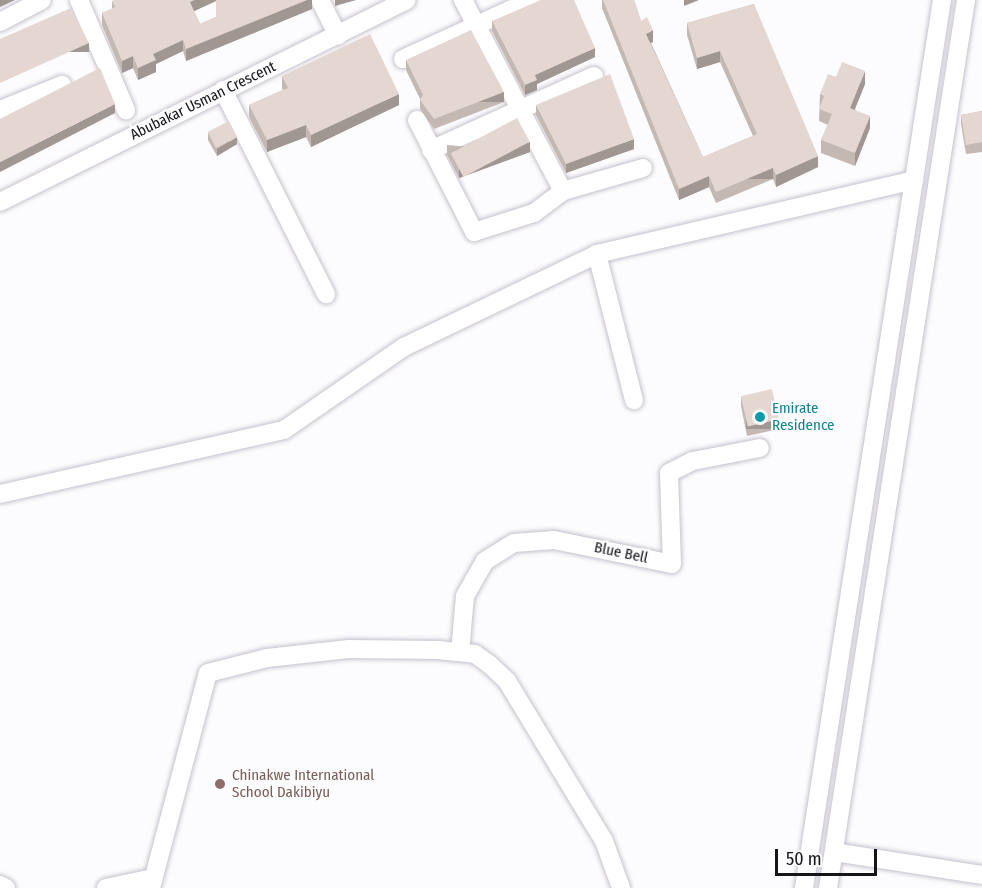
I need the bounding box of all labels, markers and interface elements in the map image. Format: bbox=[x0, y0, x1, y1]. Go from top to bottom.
street label: Abubakar Usman Crescent bbox=[127, 58, 279, 144]
place label: Emirate Residence bbox=[772, 399, 834, 434]
marker: Emirate Residence bbox=[753, 410, 767, 424]
street label: Blue Bell bbox=[592, 539, 650, 567]
place label: Chinakwe International School Dakibiyu bbox=[232, 766, 374, 801]
marker: Chinakwe International School Dakibiyu bbox=[213, 777, 227, 791]
scale bar bbox=[778, 837, 880, 875]
text: 50 m bbox=[786, 848, 822, 870]

